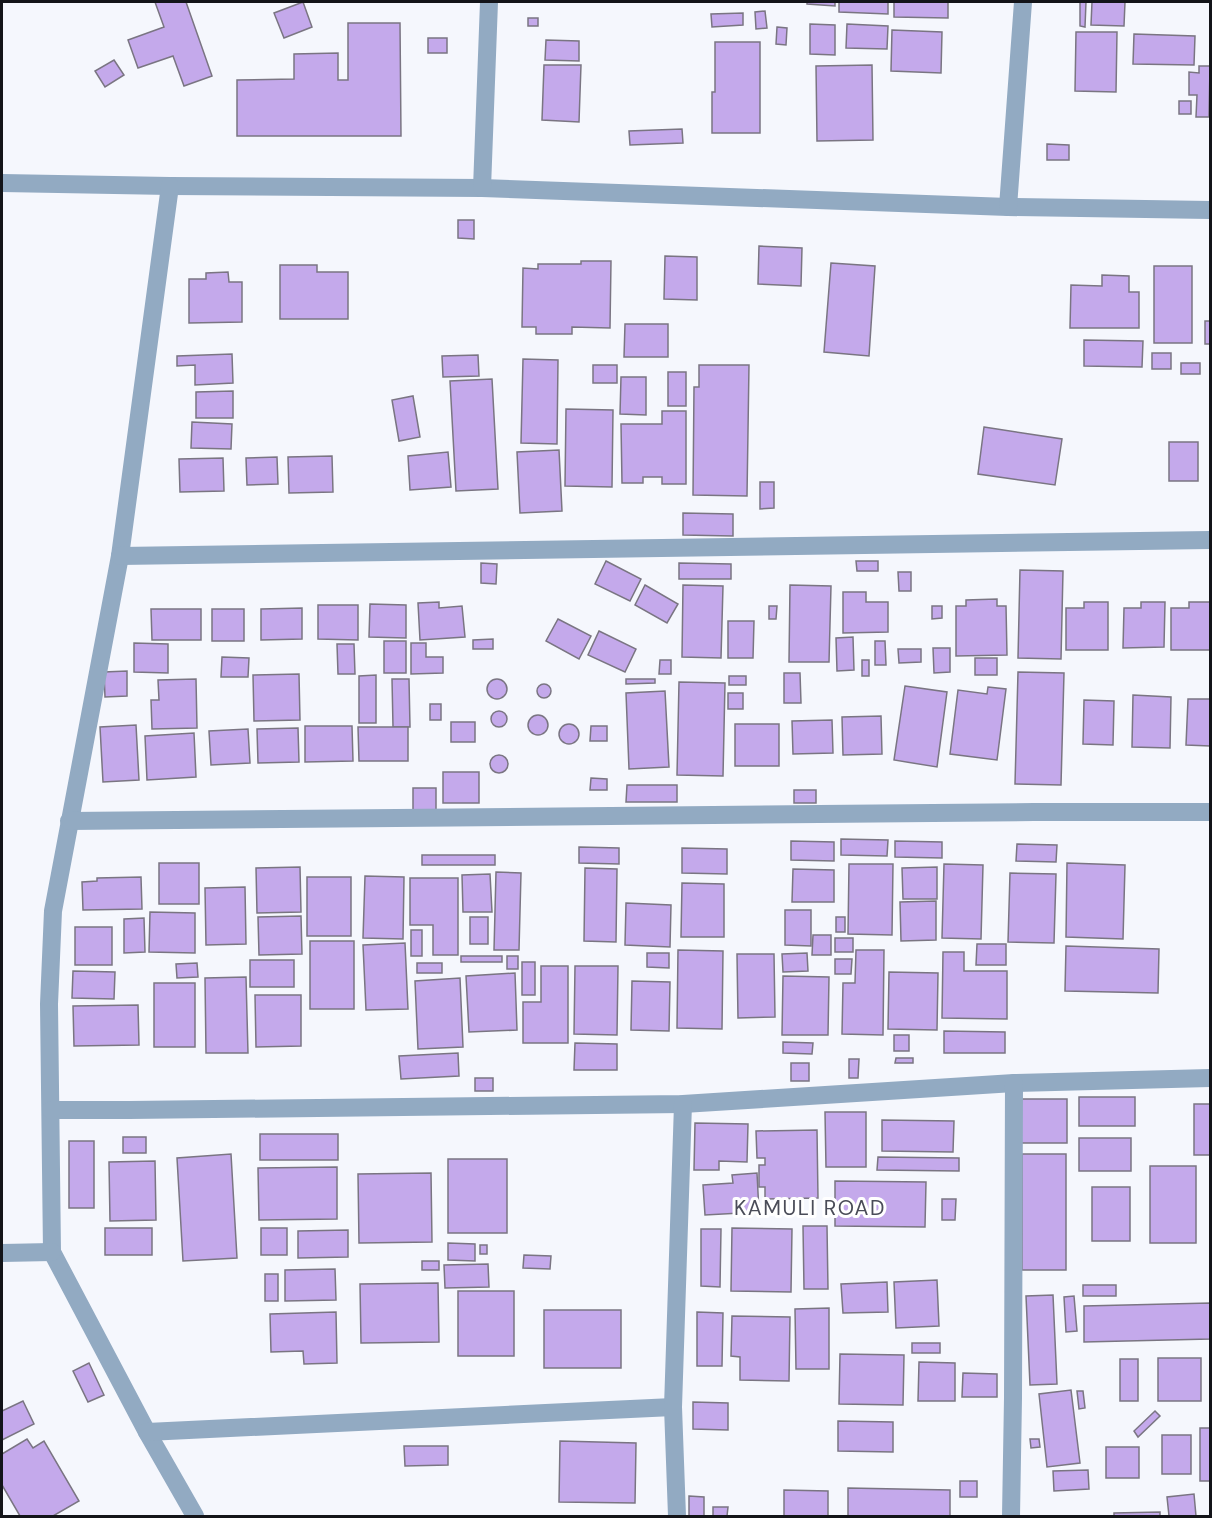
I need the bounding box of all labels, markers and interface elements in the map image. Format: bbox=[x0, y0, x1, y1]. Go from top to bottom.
district label: KAMULI ROAD bbox=[734, 1194, 886, 1222]

